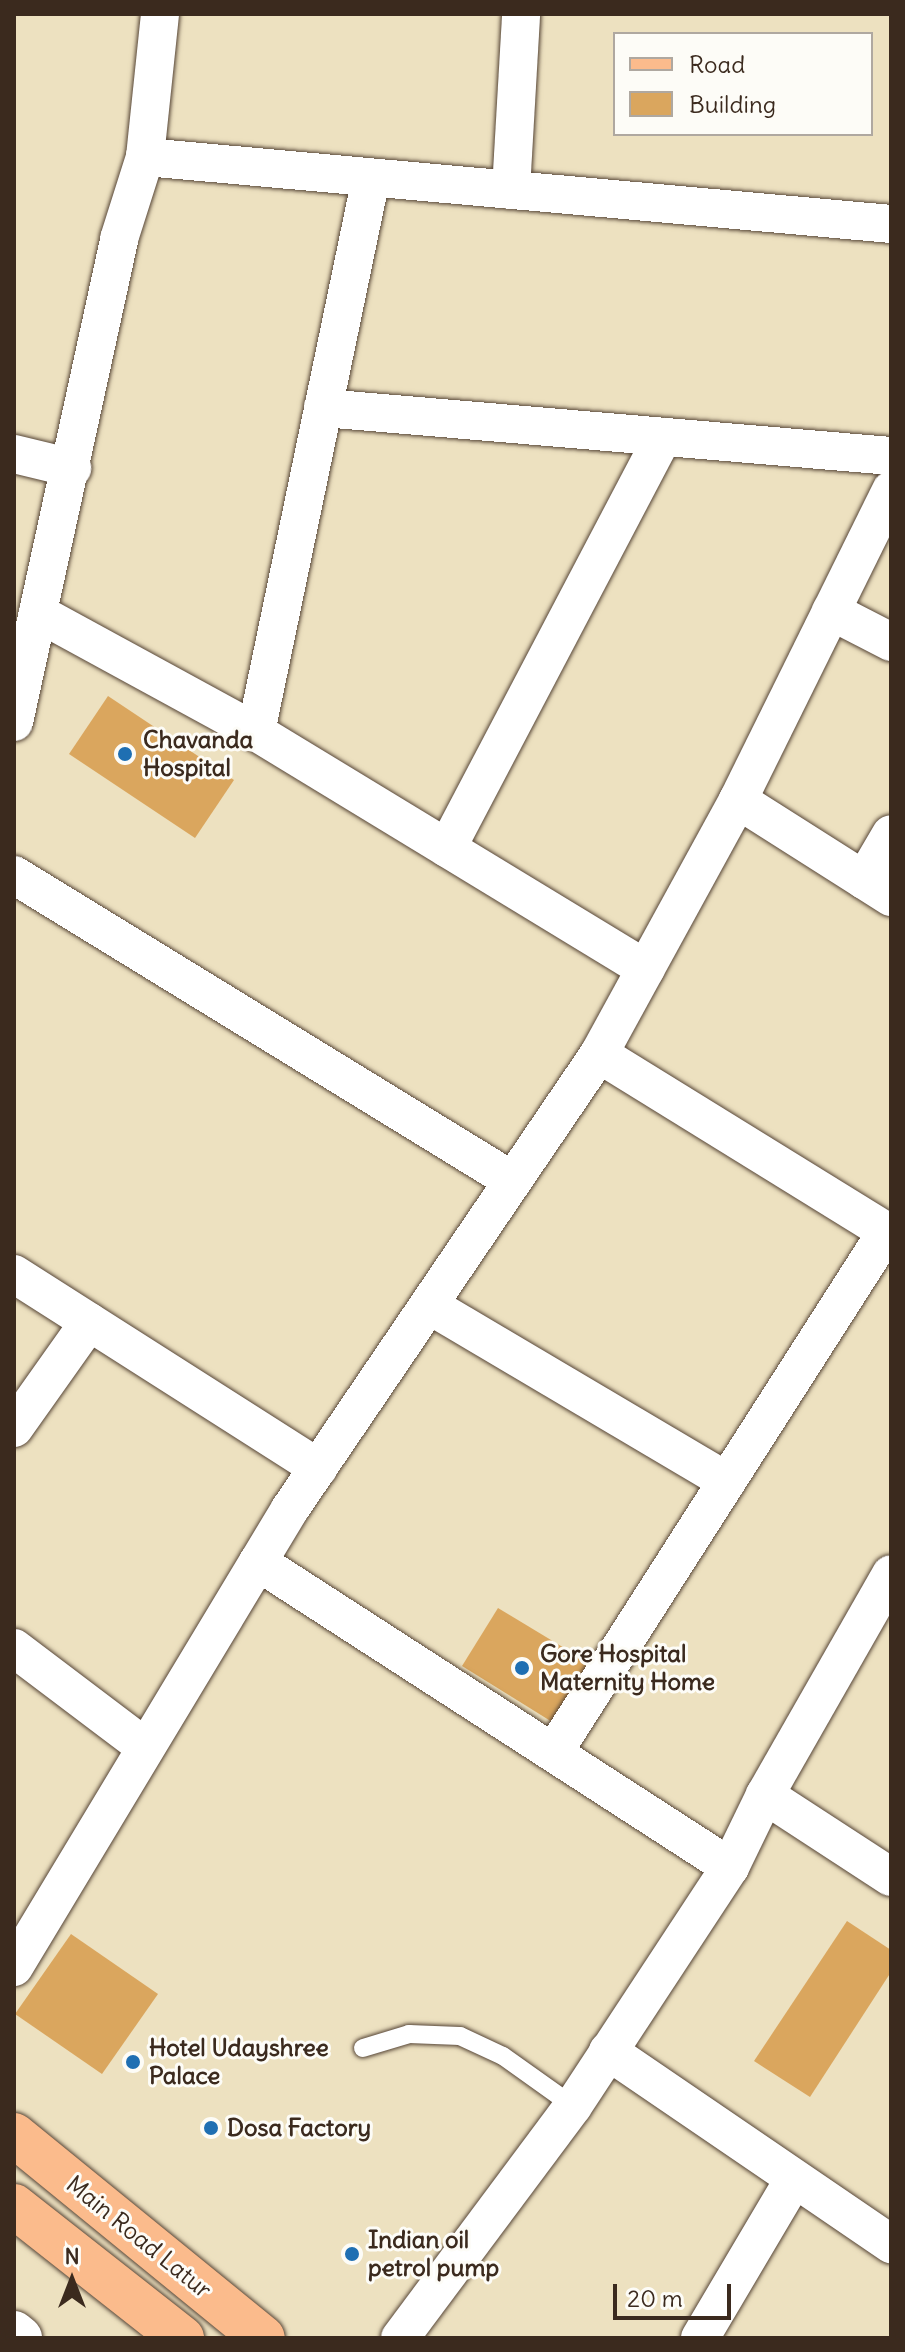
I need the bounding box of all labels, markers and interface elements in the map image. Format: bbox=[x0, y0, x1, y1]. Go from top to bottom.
legend bbox=[613, 32, 873, 136]
text: Road bbox=[689, 49, 745, 79]
text: Building bbox=[689, 89, 776, 119]
place label: Chavanda Hospital bbox=[143, 726, 253, 782]
marker: Chavanda Hospital bbox=[114, 743, 136, 765]
place label: Gore Hospital Maternity Home bbox=[540, 1640, 715, 1696]
marker: Gore Hospital Maternity Home bbox=[511, 1657, 533, 1679]
place label: Hotel Udayshree Palace bbox=[149, 2034, 329, 2090]
marker: Hotel Udayshree Palace bbox=[124, 2053, 142, 2071]
place label: Dosa Factory bbox=[227, 2114, 371, 2142]
marker: Dosa Factory bbox=[202, 2119, 220, 2137]
street label: Main Road Latur bbox=[61, 2170, 217, 2304]
place label: Indian oil petrol pump bbox=[368, 2226, 499, 2282]
north arrow bbox=[32, 2240, 112, 2320]
text: N bbox=[64, 2242, 80, 2270]
marker: Indian oil petrol pump bbox=[343, 2245, 361, 2263]
scale bar bbox=[617, 2268, 735, 2318]
text: 20 m bbox=[627, 2283, 683, 2313]

